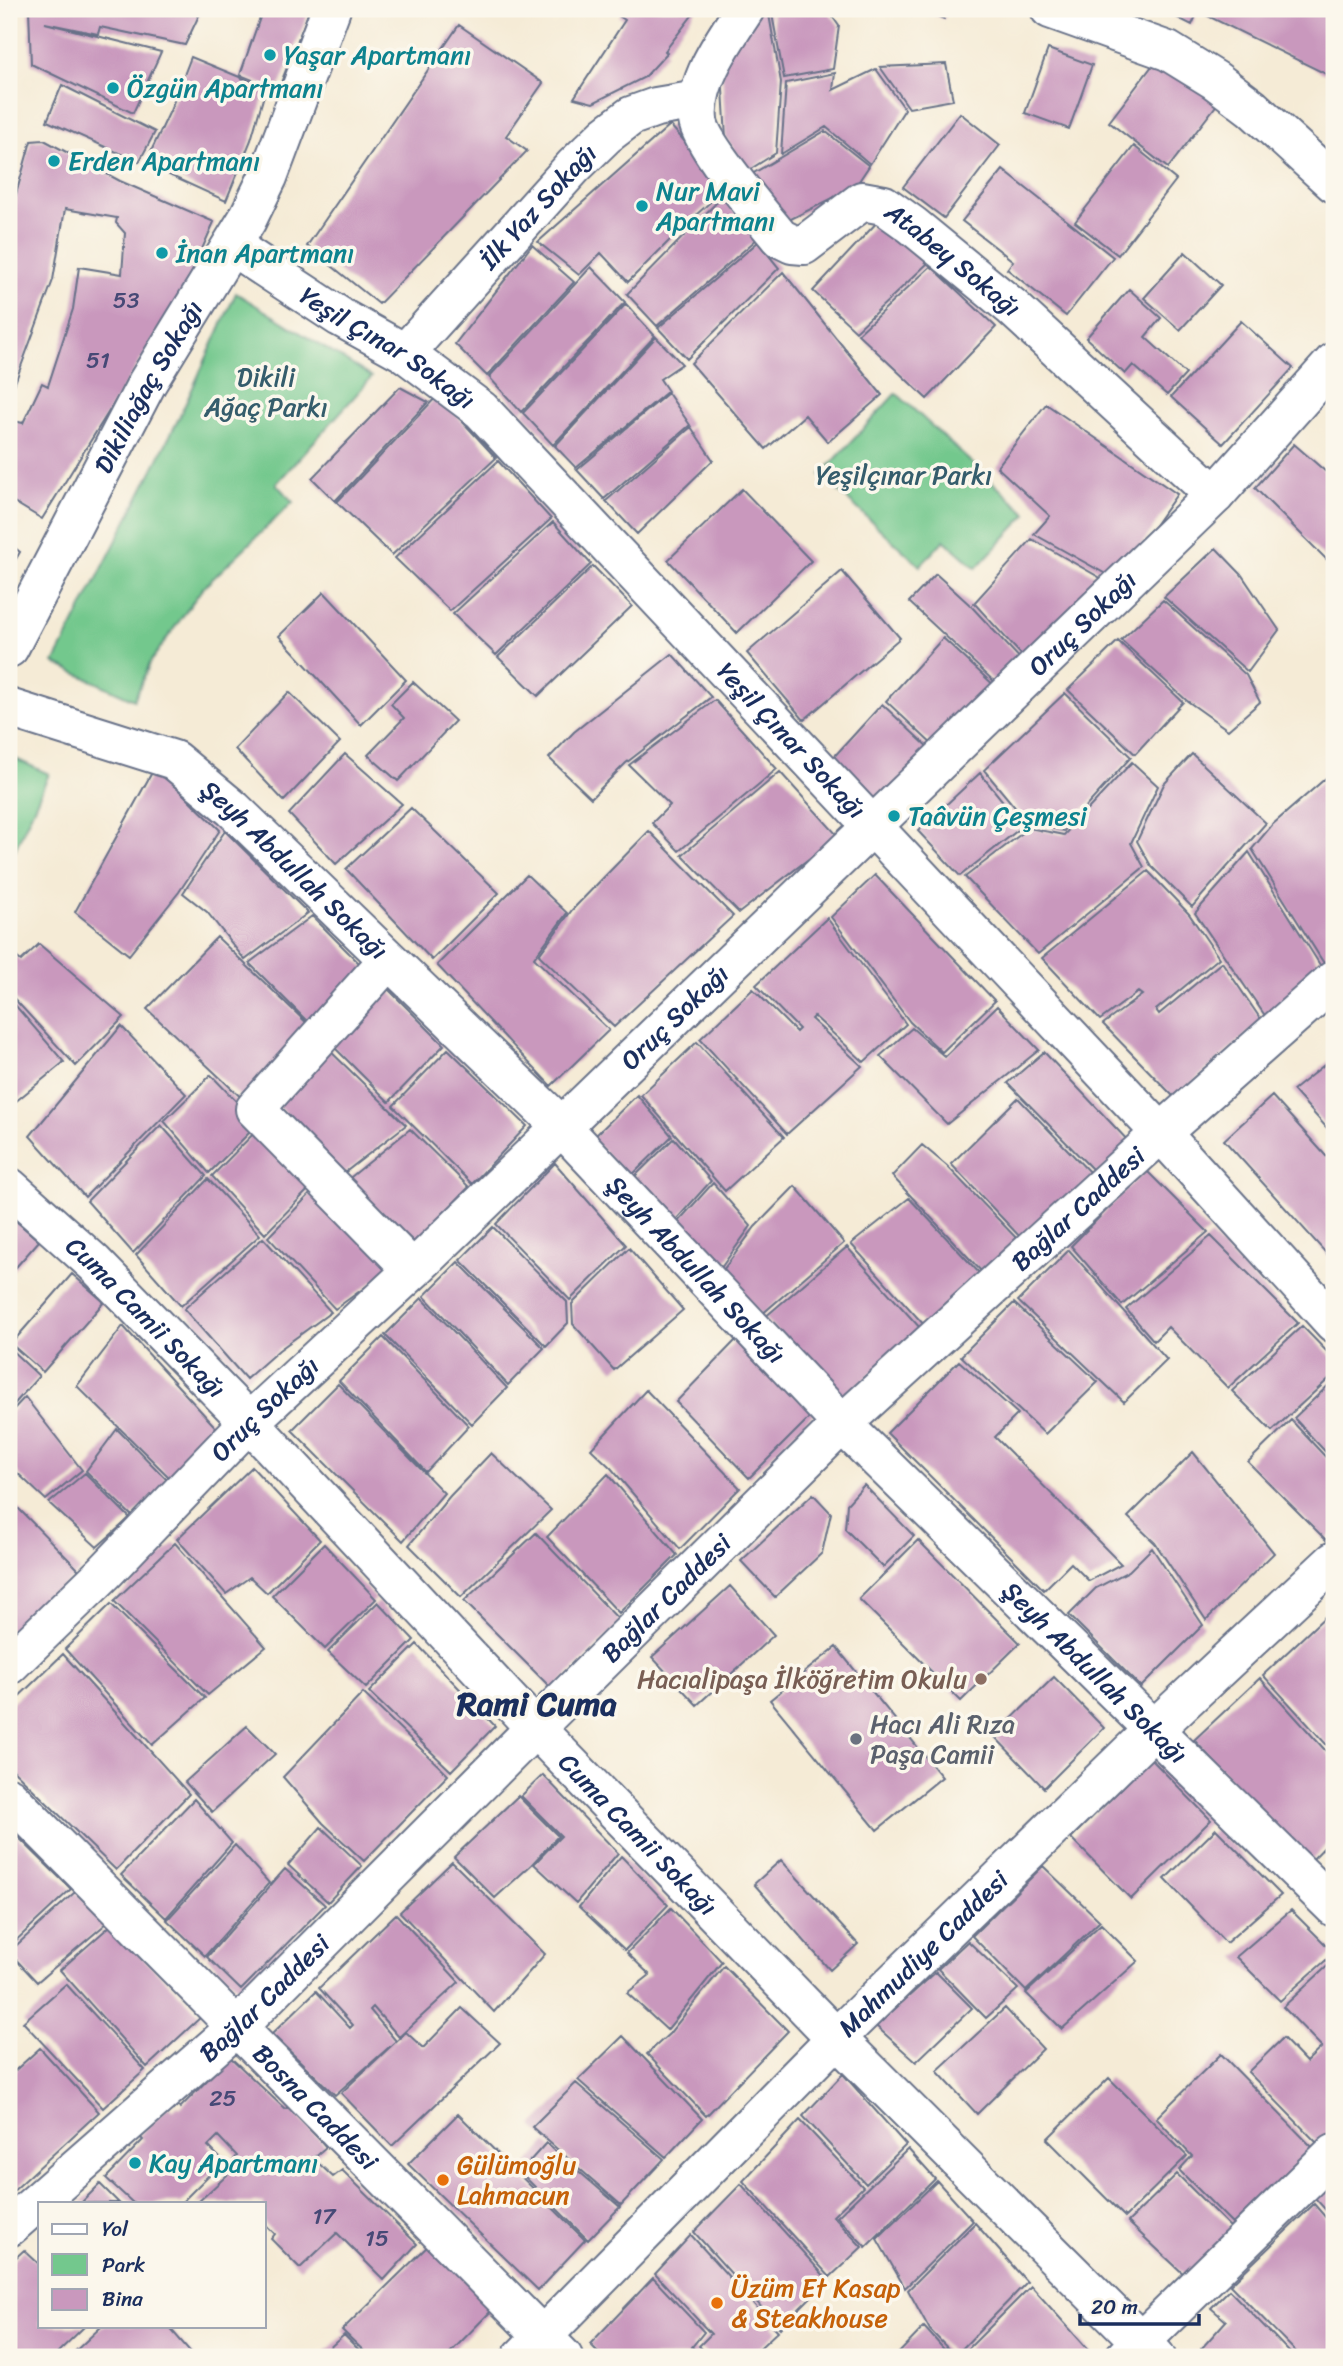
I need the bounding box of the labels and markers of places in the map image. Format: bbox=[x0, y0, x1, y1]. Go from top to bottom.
place label: Yaşar Apartmanı bbox=[284, 32, 471, 78]
marker: Yaşar Apartmanı bbox=[262, 47, 278, 63]
place label: Özgün Apartmanı bbox=[127, 65, 323, 111]
marker: Özgün Apartmanı bbox=[105, 80, 121, 96]
place label: Erden Apartmanı bbox=[68, 138, 260, 184]
marker: Erden Apartmanı bbox=[46, 153, 62, 169]
place label: Nur Mavi Apartmanı bbox=[655, 168, 775, 244]
marker: Nur Mavi Apartmanı bbox=[634, 198, 650, 214]
place label: İnan Apartmanı bbox=[175, 230, 354, 276]
marker: İnan Apartmanı bbox=[154, 245, 170, 261]
place label: Taâvün Çeşmesi bbox=[908, 793, 1088, 839]
marker: Taâvün Çeşmesi bbox=[886, 808, 902, 824]
place label: Hacıalipaşa İlköğretim Okulu bbox=[637, 1656, 967, 1702]
marker: Hacıalipaşa İlköğretim Okulu bbox=[973, 1671, 989, 1687]
place label: Hacı Ali Rıza Paşa Camii bbox=[870, 1701, 1015, 1777]
marker: Hacı Ali Rıza Paşa Camii bbox=[848, 1731, 864, 1747]
place label: Kay Apartmanı bbox=[149, 2140, 318, 2186]
place label: Gülümoğlu Lahmacun bbox=[457, 2142, 576, 2218]
marker: Kay Apartmanı bbox=[127, 2155, 143, 2171]
marker: Gülümoğlu Lahmacun bbox=[435, 2172, 451, 2188]
place label: Üzüm Et Kasap & Steakhouse bbox=[731, 2265, 901, 2341]
marker: Üzüm Et Kasap & Steakhouse bbox=[709, 2295, 725, 2311]

